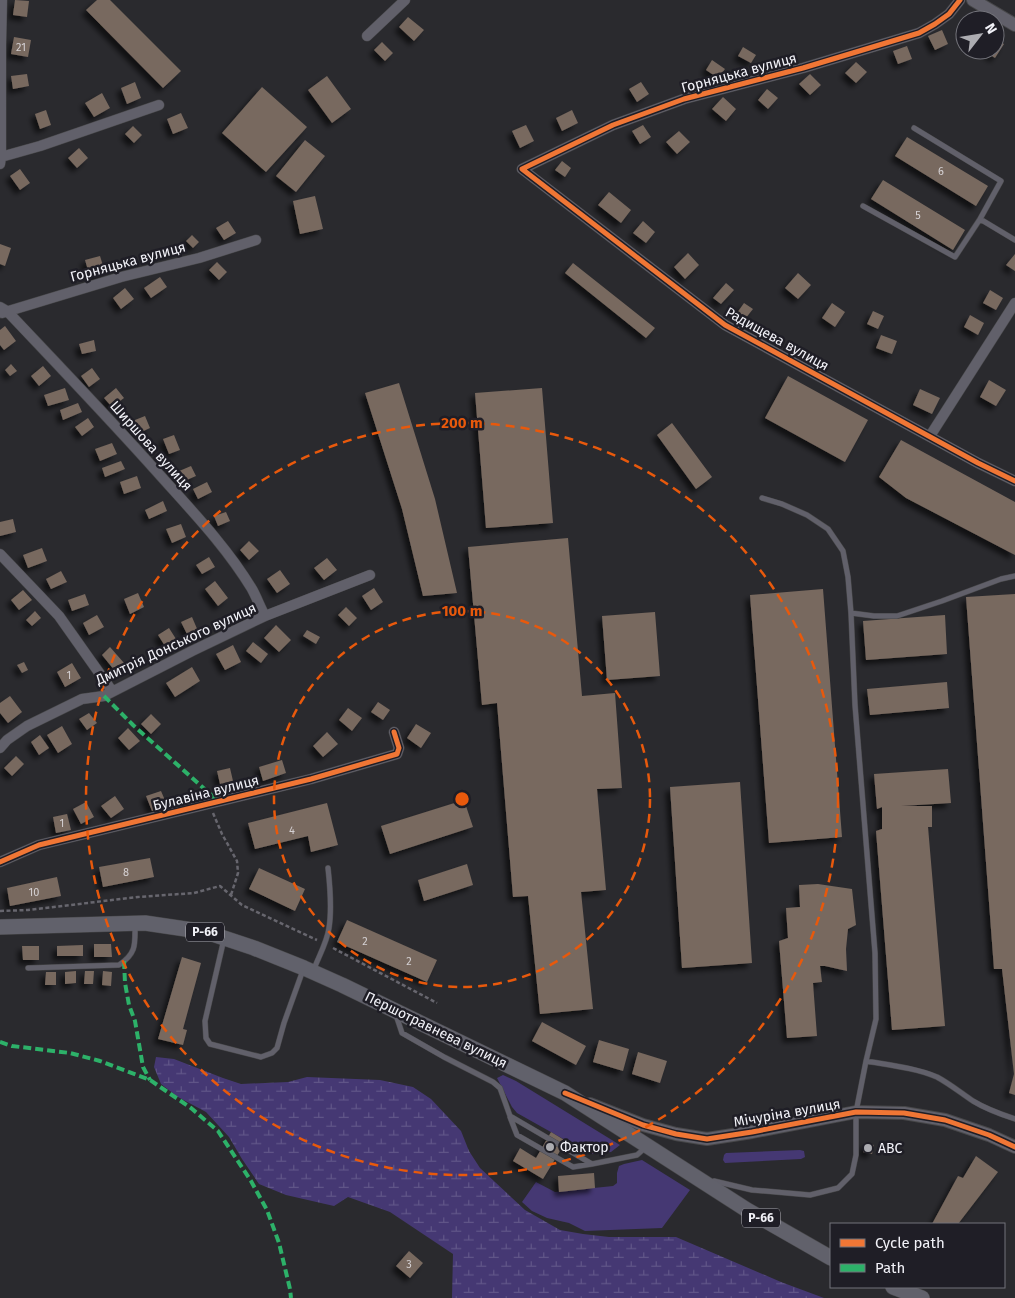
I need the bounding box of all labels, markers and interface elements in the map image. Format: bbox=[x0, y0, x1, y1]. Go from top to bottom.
north arrow bbox=[955, 10, 1005, 60]
text: N bbox=[981, 20, 1000, 37]
house number: 21 bbox=[16, 41, 26, 54]
street label: Горняцька вулиця bbox=[679, 49, 799, 97]
house number: 6 bbox=[938, 165, 944, 178]
house number: 5 bbox=[915, 209, 921, 222]
street label: Горняцька вулиця bbox=[68, 238, 188, 286]
street label: Радищева вулиця bbox=[722, 304, 832, 374]
street label: Ширшова вулиця bbox=[106, 398, 196, 494]
text: 200 m bbox=[441, 414, 483, 432]
street label: Дмитрія Донського вулиця bbox=[92, 599, 259, 689]
text: 100 m bbox=[442, 602, 482, 620]
house number: 1 bbox=[67, 669, 71, 682]
street label: Булавіна вулиця bbox=[151, 772, 261, 814]
centre of rings bbox=[453, 790, 471, 808]
house number: 1 bbox=[60, 817, 64, 830]
house number: 4 bbox=[289, 824, 295, 837]
house number: 8 bbox=[123, 866, 129, 879]
house number: 10 bbox=[29, 886, 39, 899]
road number: Р-66 bbox=[186, 922, 224, 942]
house number: 2 bbox=[362, 935, 368, 948]
house number: 2 bbox=[406, 955, 412, 968]
street label: Першотравнева вулиця bbox=[362, 988, 510, 1072]
street label: Мічуріна вулиця bbox=[732, 1095, 842, 1131]
place label: Фактор bbox=[560, 1139, 609, 1156]
place label: ABC bbox=[878, 1140, 903, 1157]
marker: Фактор bbox=[544, 1141, 556, 1153]
marker: ABC bbox=[862, 1142, 874, 1154]
road number: Р-66 bbox=[742, 1208, 780, 1228]
legend bbox=[830, 1223, 1005, 1288]
text: Cycle path bbox=[875, 1234, 945, 1252]
house number: 3 bbox=[406, 1258, 412, 1271]
text: Path bbox=[875, 1259, 905, 1277]

